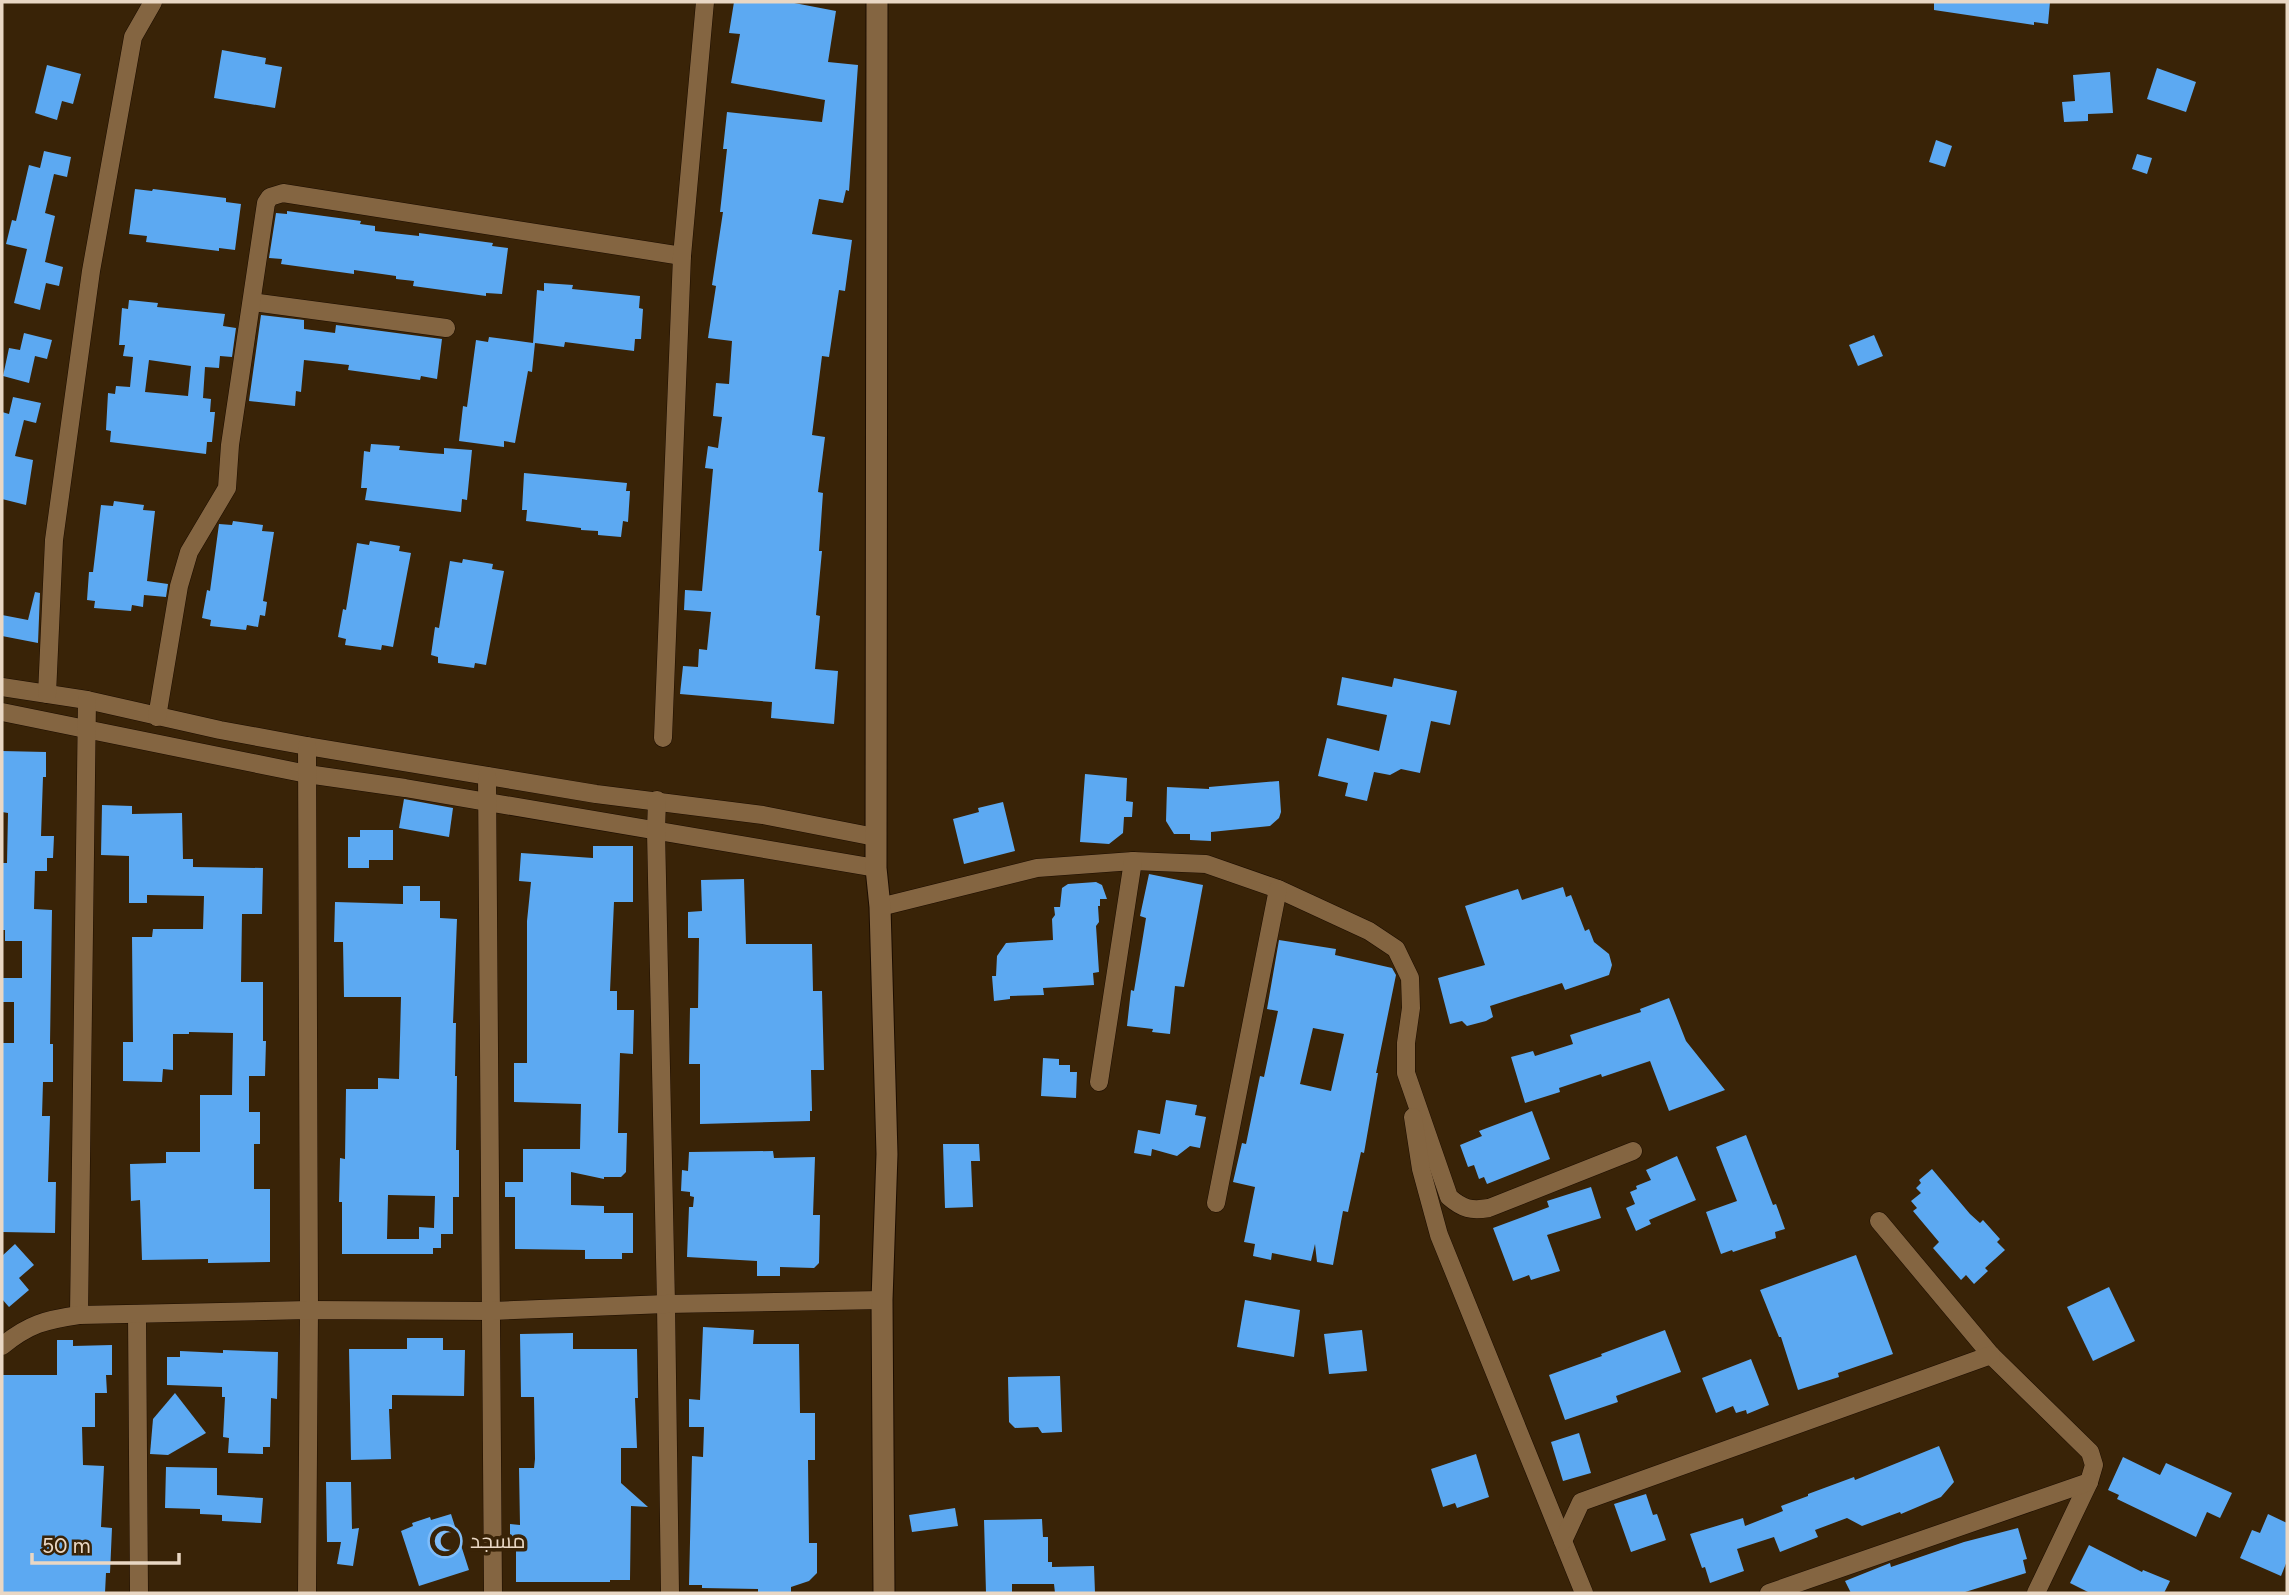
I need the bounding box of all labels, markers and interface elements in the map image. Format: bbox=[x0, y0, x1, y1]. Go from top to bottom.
scale bar bbox=[32, 1522, 178, 1566]
mosque icon: مسجد bbox=[426, 1522, 464, 1560]
place label: مسجد bbox=[470, 1528, 525, 1553]
text: 50 m bbox=[42, 1533, 91, 1558]

